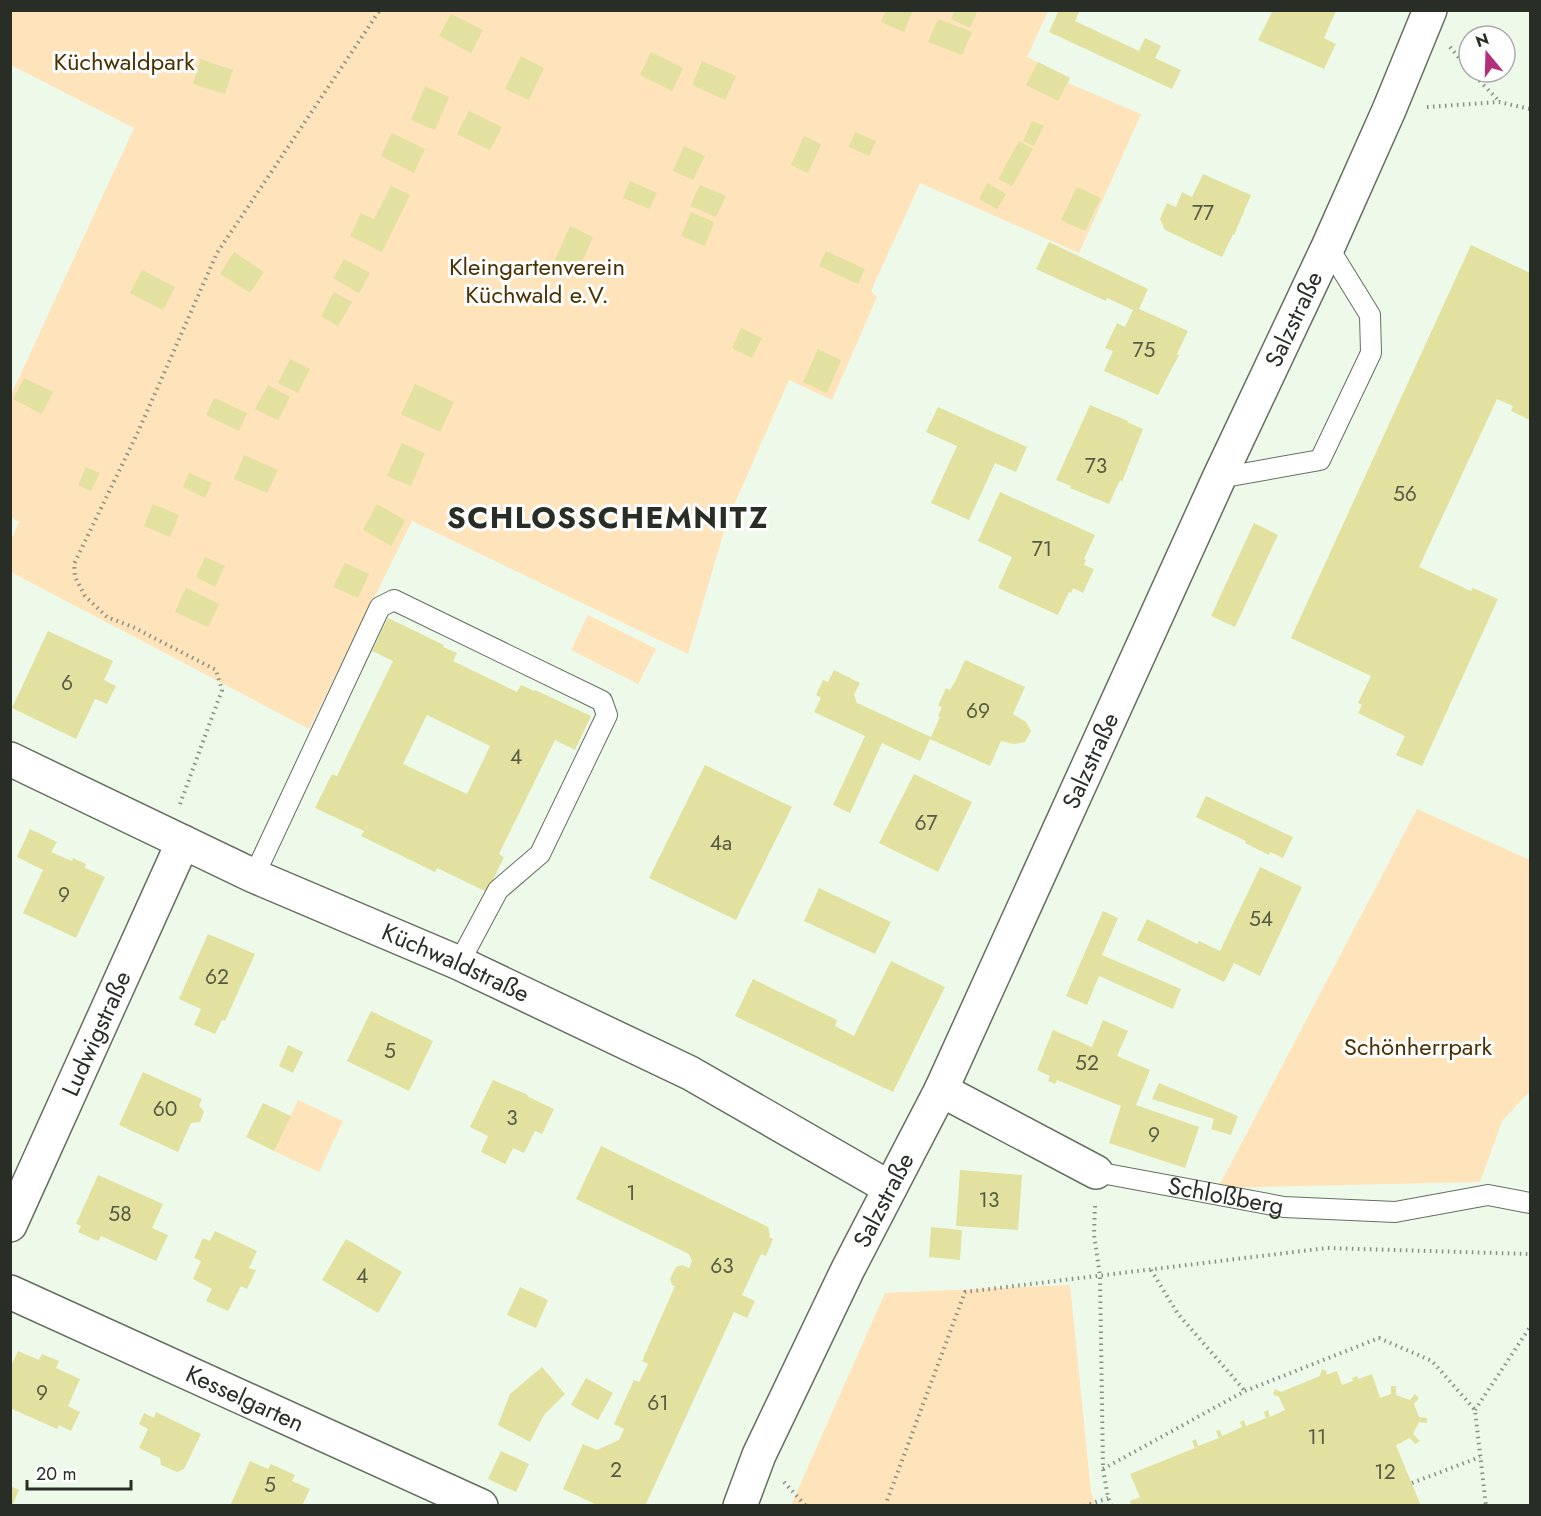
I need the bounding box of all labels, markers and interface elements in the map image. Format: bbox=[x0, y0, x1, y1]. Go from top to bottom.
north arrow bbox=[1457, 24, 1517, 84]
text: N bbox=[1473, 27, 1492, 53]
park label: Küchwaldpark bbox=[53, 44, 195, 79]
house number: 77 bbox=[1192, 198, 1214, 228]
park label: Kleingartenverein Küchwald e.V. bbox=[449, 249, 625, 312]
street label: Salzstraße bbox=[1256, 265, 1331, 373]
house number: 75 bbox=[1133, 335, 1155, 365]
house number: 73 bbox=[1085, 451, 1107, 481]
house number: 56 bbox=[1393, 479, 1417, 509]
district label: SCHLOSSCHEMNITZ bbox=[447, 496, 769, 539]
house number: 71 bbox=[1032, 534, 1052, 564]
house number: 6 bbox=[61, 668, 73, 698]
house number: 69 bbox=[966, 696, 990, 726]
street label: Salzstraße bbox=[1053, 707, 1127, 814]
house number: 4 bbox=[510, 742, 522, 772]
house number: 67 bbox=[914, 808, 938, 838]
house number: 4a bbox=[710, 828, 732, 858]
house number: 9 bbox=[58, 880, 70, 910]
house number: 54 bbox=[1249, 904, 1273, 934]
street label: Küchwaldstraße bbox=[376, 914, 535, 1011]
house number: 62 bbox=[205, 962, 229, 992]
street label: Ludwigstraße bbox=[52, 965, 140, 1102]
park label: Schönherrpark bbox=[1344, 1029, 1493, 1064]
house number: 5 bbox=[384, 1036, 396, 1066]
house number: 52 bbox=[1075, 1048, 1099, 1078]
house number: 60 bbox=[153, 1094, 177, 1124]
house number: 3 bbox=[506, 1103, 518, 1133]
house number: 9 bbox=[1148, 1120, 1160, 1150]
street label: Salzstraße bbox=[844, 1147, 922, 1254]
street label: Schloßberg bbox=[1165, 1168, 1287, 1224]
house number: 1 bbox=[626, 1178, 636, 1208]
house number: 13 bbox=[979, 1185, 999, 1215]
house number: 58 bbox=[108, 1199, 132, 1229]
house number: 63 bbox=[710, 1251, 734, 1281]
house number: 4 bbox=[356, 1261, 368, 1291]
street label: Kesselgarten bbox=[180, 1356, 310, 1440]
house number: 9 bbox=[36, 1378, 48, 1408]
house number: 61 bbox=[647, 1388, 669, 1418]
house number: 11 bbox=[1308, 1422, 1326, 1452]
scale bar bbox=[27, 1453, 130, 1491]
house number: 2 bbox=[610, 1455, 622, 1485]
house number: 12 bbox=[1374, 1457, 1396, 1487]
text: 20 m bbox=[36, 1461, 76, 1487]
house number: 5 bbox=[264, 1470, 276, 1500]

